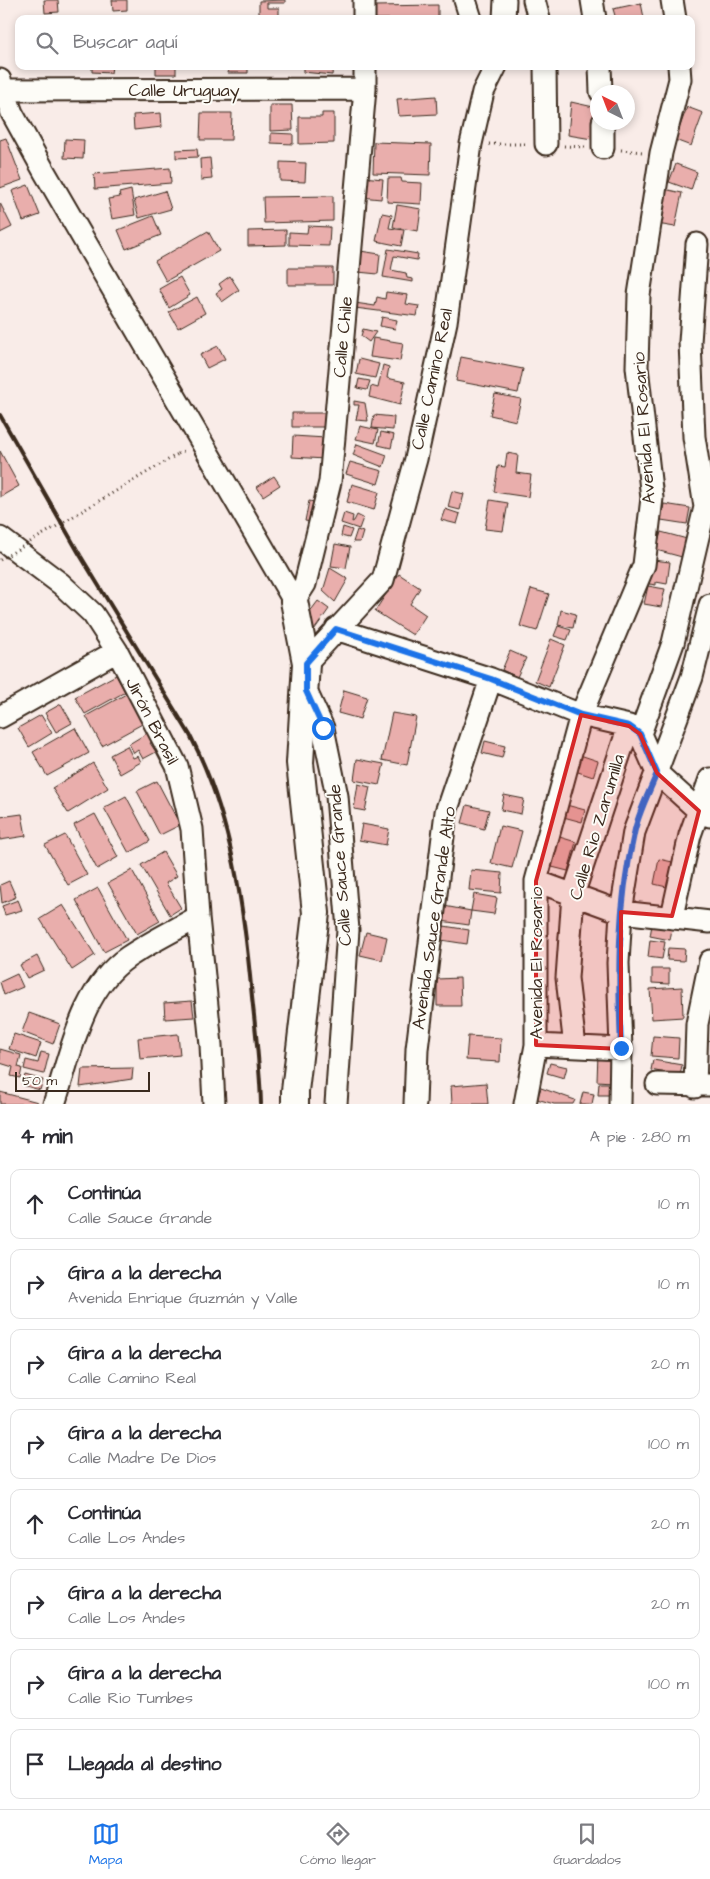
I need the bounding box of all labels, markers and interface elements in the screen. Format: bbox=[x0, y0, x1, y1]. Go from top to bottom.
search box bbox=[15, 15, 695, 70]
icon: search bbox=[33, 29, 61, 57]
text: Buscar aquí bbox=[73, 29, 177, 56]
street label: Calle Uruguay bbox=[128, 78, 240, 104]
north arrow bbox=[590, 85, 635, 130]
street label: Calle Chile bbox=[327, 295, 359, 379]
street label: Calle Camino Real bbox=[405, 306, 459, 452]
street label: Avenida El Rosario bbox=[626, 351, 662, 505]
street label: Jirón Brasil bbox=[119, 673, 185, 769]
route start bbox=[312, 717, 335, 740]
street label: Calle Rio Zarumilla bbox=[563, 751, 631, 903]
street label: Calle Sauce Grande bbox=[322, 783, 358, 947]
street label: Avenida Sauce Grande Alto bbox=[406, 805, 462, 1031]
street label: Avenida El Rosario bbox=[524, 887, 549, 1039]
route end bbox=[610, 1037, 633, 1060]
scale bar bbox=[15, 1069, 150, 1092]
text: 50 m bbox=[22, 1071, 57, 1091]
text: 4 min bbox=[20, 1122, 73, 1151]
text: A pie · 280 m bbox=[590, 1126, 690, 1148]
text: Continúa bbox=[68, 1180, 141, 1207]
icon: ahead bbox=[21, 1190, 49, 1218]
text: 10 m bbox=[658, 1193, 689, 1215]
text: Calle Sauce Grande bbox=[68, 1207, 212, 1229]
text: Gira a la derecha bbox=[68, 1260, 221, 1287]
icon: right bbox=[21, 1270, 49, 1298]
text: 10 m bbox=[658, 1273, 689, 1295]
text: Avenida Enrique Guzmán y Valle bbox=[68, 1287, 298, 1309]
text: Gira a la derecha bbox=[68, 1340, 221, 1367]
icon: right bbox=[21, 1350, 49, 1378]
text: 20 m bbox=[651, 1353, 689, 1375]
text: Calle Camino Real bbox=[68, 1367, 196, 1389]
text: Gira a la derecha bbox=[68, 1420, 221, 1447]
icon: right bbox=[21, 1430, 49, 1458]
text: 100 m bbox=[648, 1433, 689, 1455]
text: Calle Madre De Dios bbox=[68, 1447, 216, 1469]
text: Continúa bbox=[68, 1500, 141, 1527]
icon: ahead bbox=[21, 1510, 49, 1538]
text: 20 m bbox=[651, 1513, 689, 1535]
text: Calle Los Andes bbox=[68, 1527, 185, 1549]
text: Gira a la derecha bbox=[68, 1580, 221, 1607]
icon: right bbox=[21, 1590, 49, 1618]
text: 20 m bbox=[651, 1593, 689, 1615]
text: Calle Los Andes bbox=[68, 1607, 185, 1629]
text: Gira a la derecha bbox=[68, 1660, 221, 1687]
icon: right bbox=[21, 1670, 49, 1698]
text: 100 m bbox=[648, 1673, 689, 1695]
text: Calle Rio Tumbes bbox=[68, 1687, 193, 1709]
icon: arrive bbox=[21, 1750, 49, 1778]
text: Llegada al destino bbox=[68, 1751, 221, 1778]
tab: Mapa bbox=[89, 1820, 122, 1870]
tab: Cómo llegar bbox=[300, 1820, 376, 1870]
tab: Guardados bbox=[553, 1820, 621, 1870]

